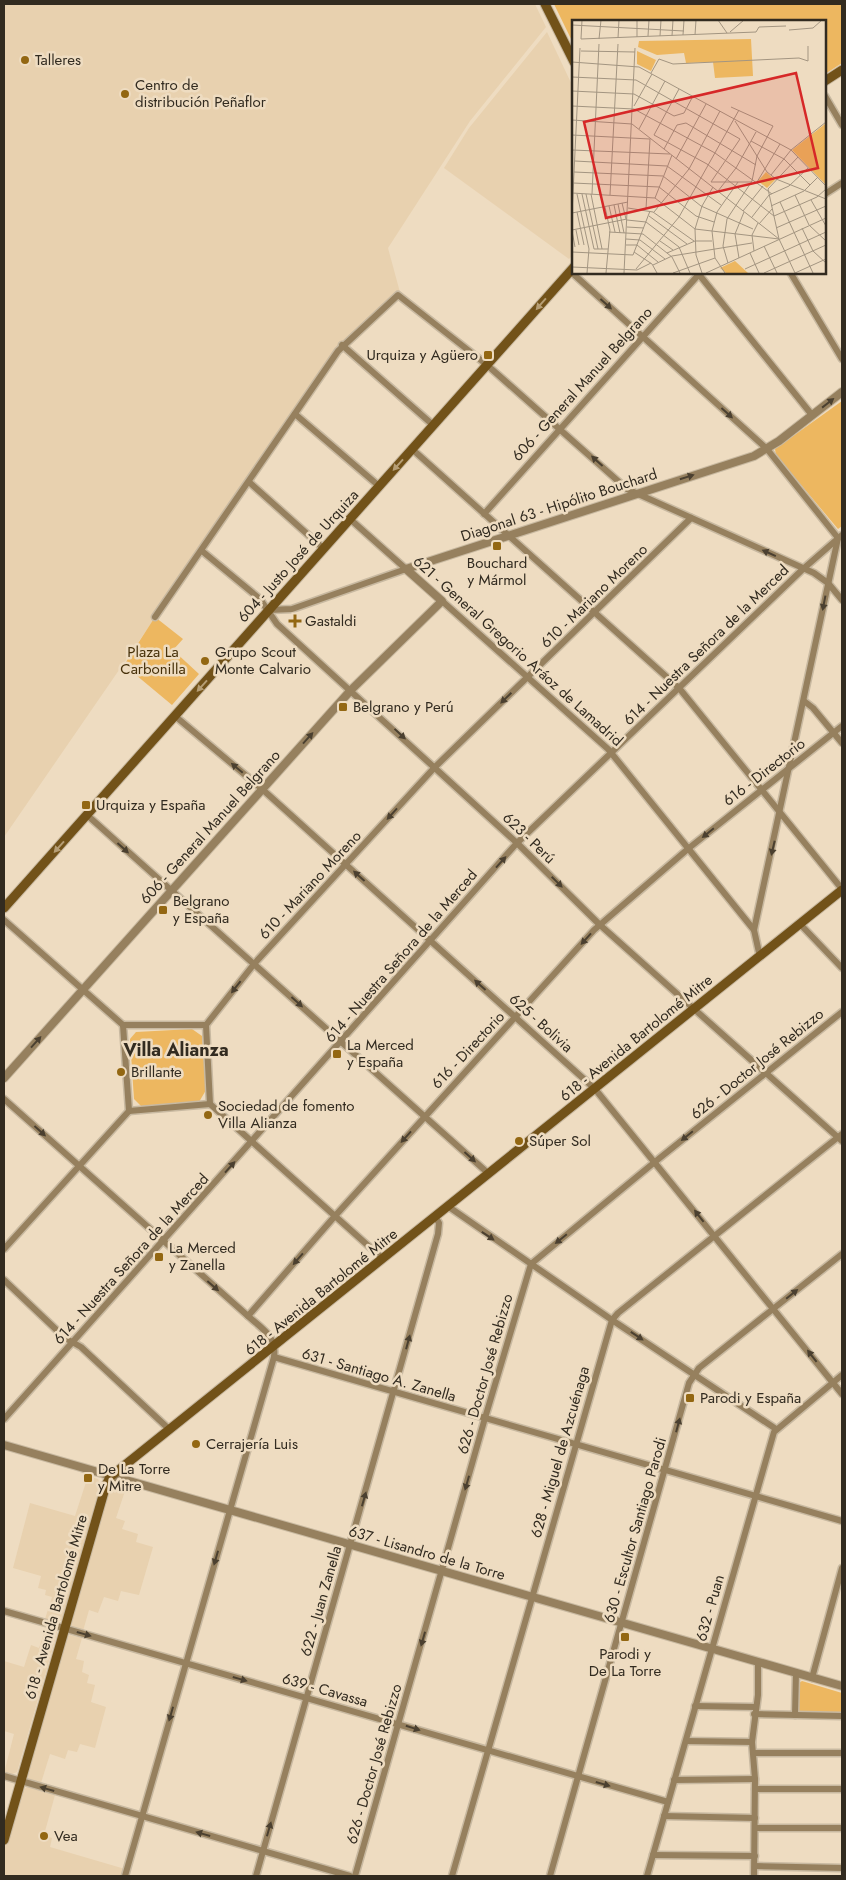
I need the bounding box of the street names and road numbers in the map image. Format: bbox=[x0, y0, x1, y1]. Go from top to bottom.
street label: 606 - General Manuel Belgrano bbox=[507, 302, 657, 466]
street label: Diagonal 63 - Hipólito Bouchard bbox=[458, 463, 660, 547]
street label: 604 - Justo José de Urquiza bbox=[232, 485, 364, 627]
street label: 610 - Mariano Moreno bbox=[535, 539, 653, 653]
street label: 621 - General Gregorio Aráoz de Lamadrid bbox=[408, 551, 628, 751]
street label: 614 - Nuestra Señora de la Merced bbox=[618, 560, 794, 730]
street label: 616 - Directorio bbox=[718, 733, 810, 811]
street label: 606 - General Manuel Belgrano bbox=[135, 745, 285, 909]
street label: 623 - Perú bbox=[498, 807, 560, 869]
street label: 610 - Mariano Moreno bbox=[254, 826, 366, 944]
street label: 614 - Nuestra Señora de la Merced bbox=[320, 865, 482, 1047]
street label: 618 - Avenida Bartolomé Mitre bbox=[555, 969, 718, 1107]
street label: 625 - Bolivia bbox=[504, 988, 578, 1058]
street label: 626 - Doctor José Rebizzo bbox=[686, 1003, 828, 1125]
street label: 616 - Directorio bbox=[426, 1006, 510, 1094]
street label: 614 - Nuestra Señora de la Merced bbox=[48, 1169, 214, 1349]
street label: 618 - Avenida Bartolomé Mitre bbox=[240, 1223, 403, 1361]
street label: 626 - Doctor José Rebizzo bbox=[452, 1291, 518, 1457]
street label: 631 - Santiago A. Zanella bbox=[299, 1342, 459, 1408]
street label: 628 - Miguel de Azcuénaga bbox=[525, 1364, 595, 1540]
street label: 630 - Escultor Santiago Parodi bbox=[598, 1435, 672, 1625]
street label: 618 - Avenida Bartolomé Mitre bbox=[19, 1512, 93, 1702]
street label: 637 - Lisandro de la Torre bbox=[346, 1520, 508, 1586]
street label: 622 - Juan Zanella bbox=[295, 1543, 347, 1659]
street label: 632 - Puan bbox=[690, 1572, 730, 1644]
street label: 639 - Cavassa bbox=[280, 1667, 370, 1713]
street label: 626 - Doctor José Rebizzo bbox=[341, 1681, 407, 1847]

